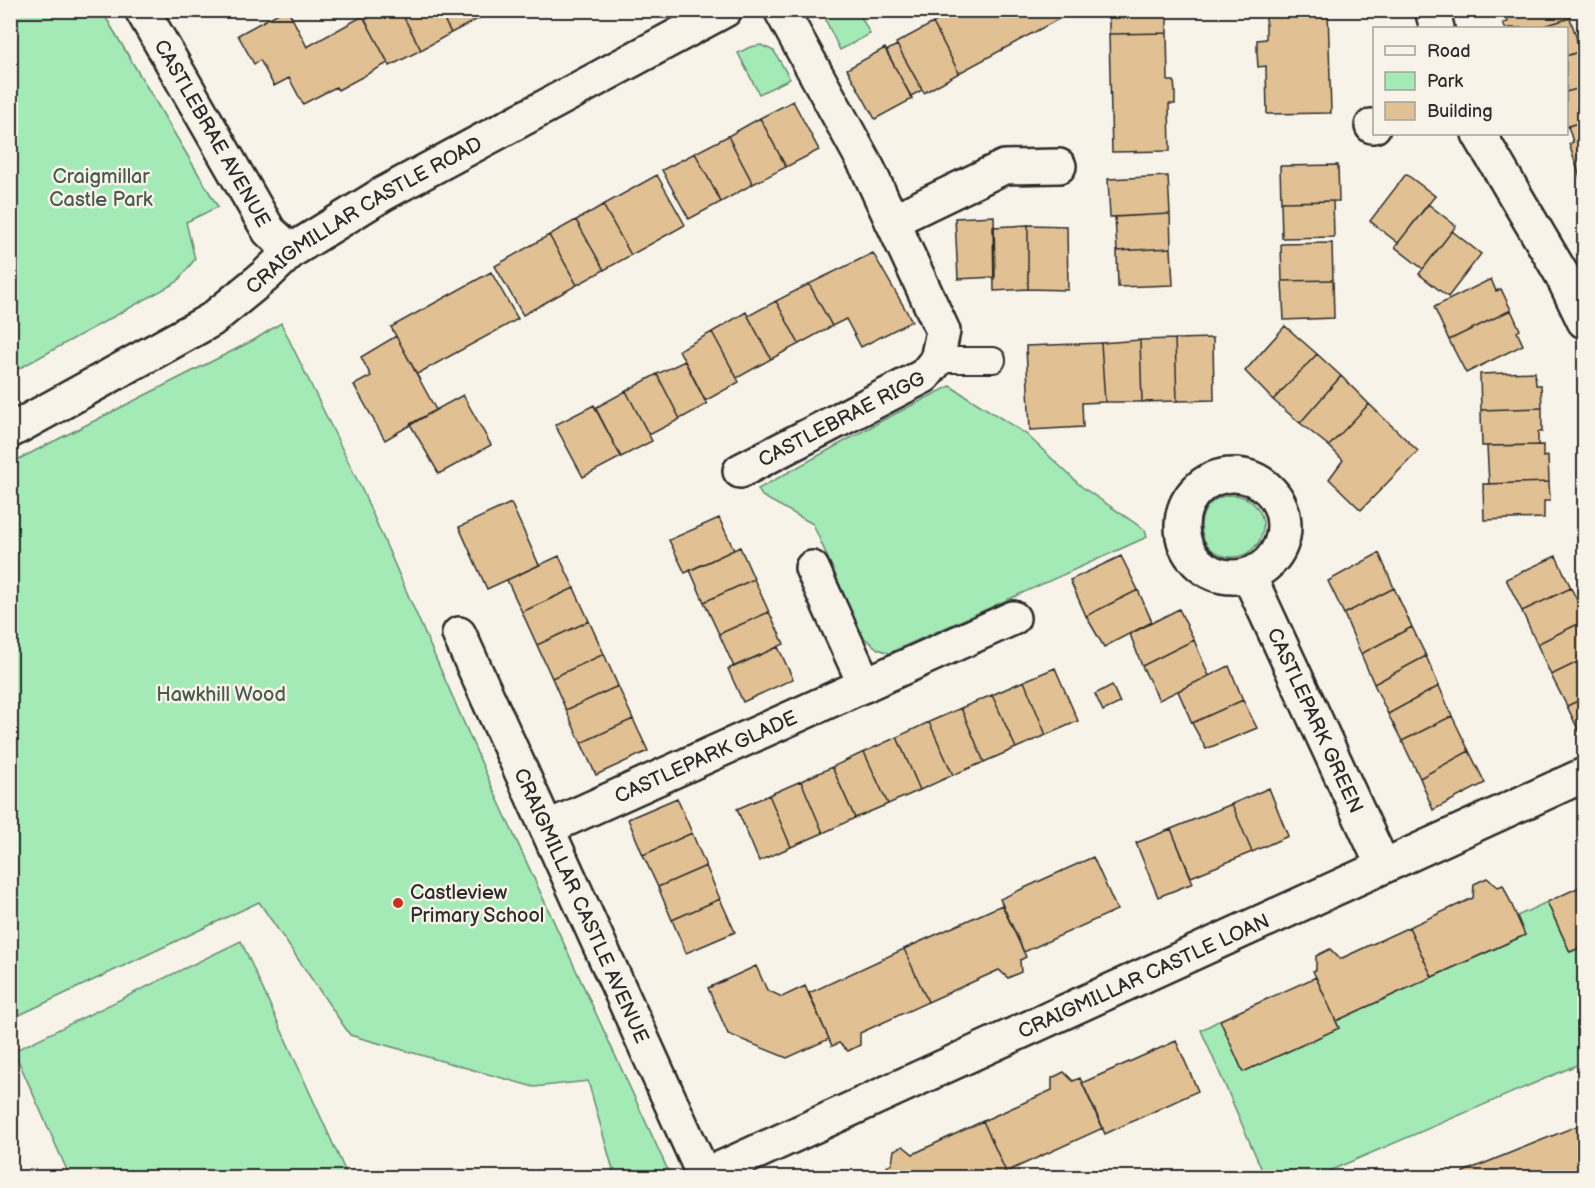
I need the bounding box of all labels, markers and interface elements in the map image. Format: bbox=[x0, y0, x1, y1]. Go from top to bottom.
legend bbox=[1373, 27, 1568, 135]
street label: CASTLEBRAE AVENUE bbox=[148, 35, 275, 232]
text: Road bbox=[1427, 41, 1471, 62]
text: Park bbox=[1427, 71, 1463, 92]
text: Building bbox=[1427, 101, 1493, 122]
street label: CRAIGMILLAR CASTLE ROAD bbox=[241, 132, 487, 300]
park label: Craigmillar Castle Park bbox=[49, 165, 153, 212]
street label: CASTLEBRAE RIGG bbox=[754, 367, 929, 472]
street label: CASTLEPARK GREEN bbox=[1262, 624, 1368, 817]
park label: Hawkhill Wood bbox=[156, 683, 286, 707]
street label: CASTLEPARK GLADE bbox=[611, 706, 801, 809]
street label: CRAIGMILLAR CASTLE AVENUE bbox=[508, 765, 654, 1047]
place label: Castleview Primary School bbox=[410, 881, 544, 928]
marker: Castleview Primary School bbox=[391, 896, 405, 910]
street label: CRAIGMILLAR CASTLE LOAN bbox=[1015, 909, 1273, 1044]

